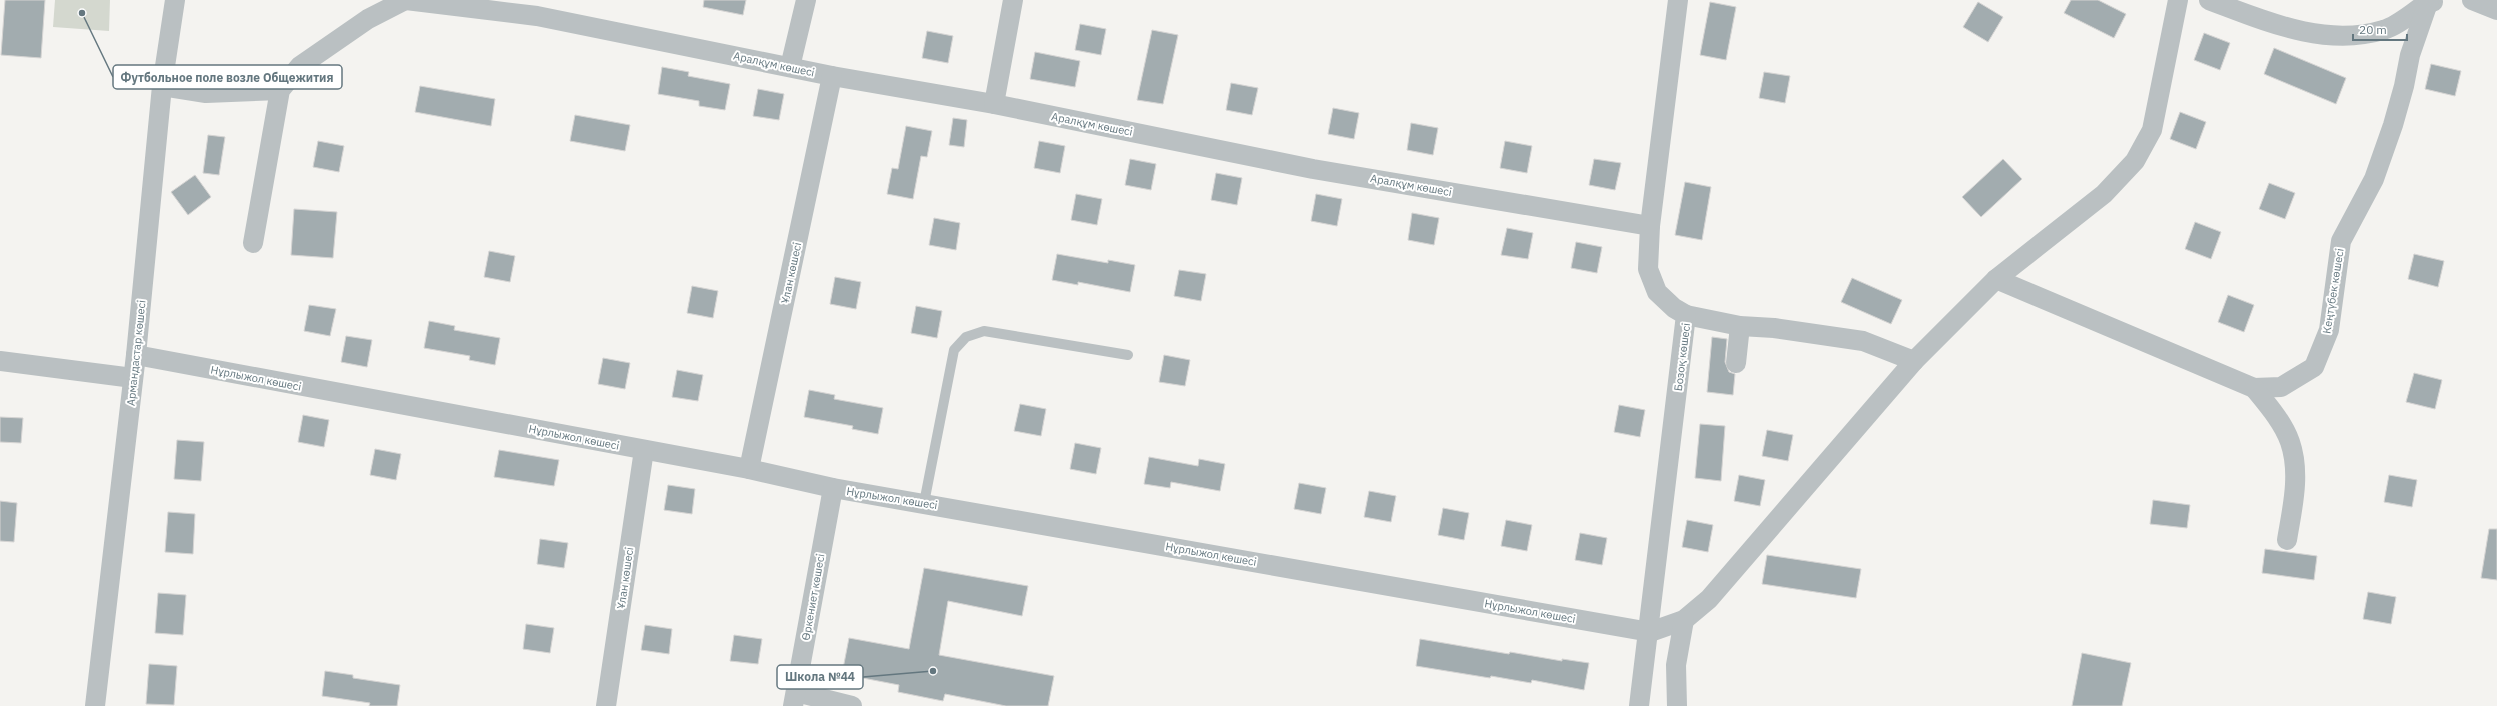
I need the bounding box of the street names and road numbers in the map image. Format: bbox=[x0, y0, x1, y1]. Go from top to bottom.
street label: Аралқұм көшесі bbox=[732, 49, 816, 79]
street label: Аралқұм көшесі bbox=[1050, 109, 1134, 139]
street label: Аралқұм көшесі bbox=[1369, 171, 1453, 199]
street label: Ұлан көшесі bbox=[778, 241, 804, 305]
street label: Кеңтүбек көшесі bbox=[2319, 247, 2347, 335]
street label: Армандастар көшесі bbox=[123, 299, 149, 407]
street label: Бозоқ көшесі bbox=[1671, 322, 1693, 392]
street label: Нұрлыжол көшесі bbox=[209, 362, 303, 394]
street label: Нұрлыжол көшесі bbox=[527, 421, 621, 453]
street label: Нұрлыжол көшесі bbox=[845, 484, 939, 512]
street label: Нұрлыжол көшесі bbox=[1164, 539, 1258, 569]
street label: Ұлан көшесі bbox=[614, 546, 636, 610]
street label: Өркениет көшесі bbox=[798, 553, 828, 641]
street label: Нұрлыжол көшесі bbox=[1483, 596, 1577, 626]

